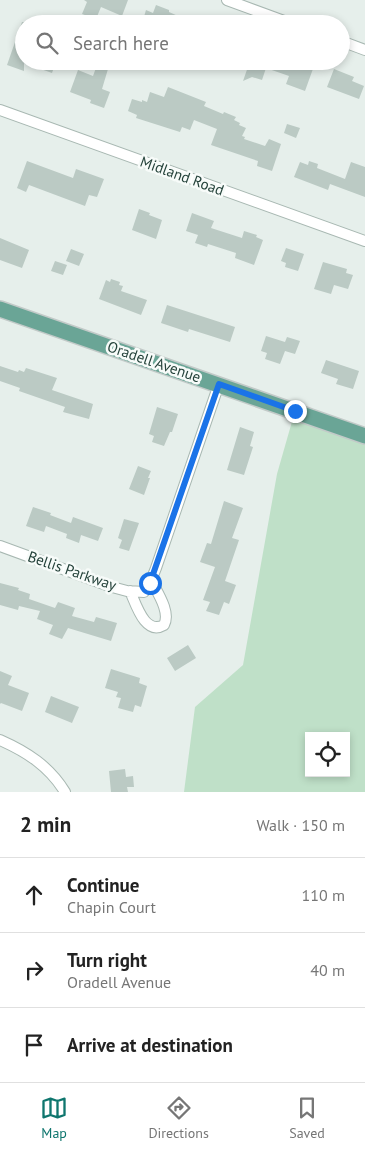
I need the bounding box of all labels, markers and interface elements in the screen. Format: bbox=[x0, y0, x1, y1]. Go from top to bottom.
search box bbox=[15, 15, 350, 70]
icon: search bbox=[33, 29, 61, 57]
text: Search here bbox=[73, 31, 169, 55]
street label: Midland Road bbox=[138, 152, 227, 199]
street label: Oradell Avenue bbox=[105, 337, 203, 386]
route end bbox=[284, 400, 307, 423]
street label: Bellis Parkway bbox=[25, 546, 119, 595]
route start bbox=[139, 572, 162, 595]
map controls bbox=[305, 732, 350, 777]
button: locate bbox=[305, 732, 350, 777]
text: 2 min bbox=[20, 811, 71, 838]
text: Walk · 150 m bbox=[256, 815, 345, 835]
text: Continue bbox=[67, 873, 139, 897]
icon: ahead bbox=[20, 881, 48, 909]
text: 110 m bbox=[302, 885, 345, 905]
text: Chapin Court bbox=[67, 897, 156, 917]
text: Turn right bbox=[67, 948, 147, 972]
icon: right bbox=[20, 956, 48, 984]
text: 40 m bbox=[310, 960, 345, 980]
text: Oradell Avenue bbox=[67, 972, 171, 992]
icon: arrive bbox=[20, 1031, 48, 1059]
text: Arrive at destination bbox=[67, 1033, 233, 1057]
tab: Map bbox=[40, 1094, 68, 1142]
tab: Directions bbox=[148, 1094, 209, 1142]
tab: Saved bbox=[289, 1094, 325, 1142]

